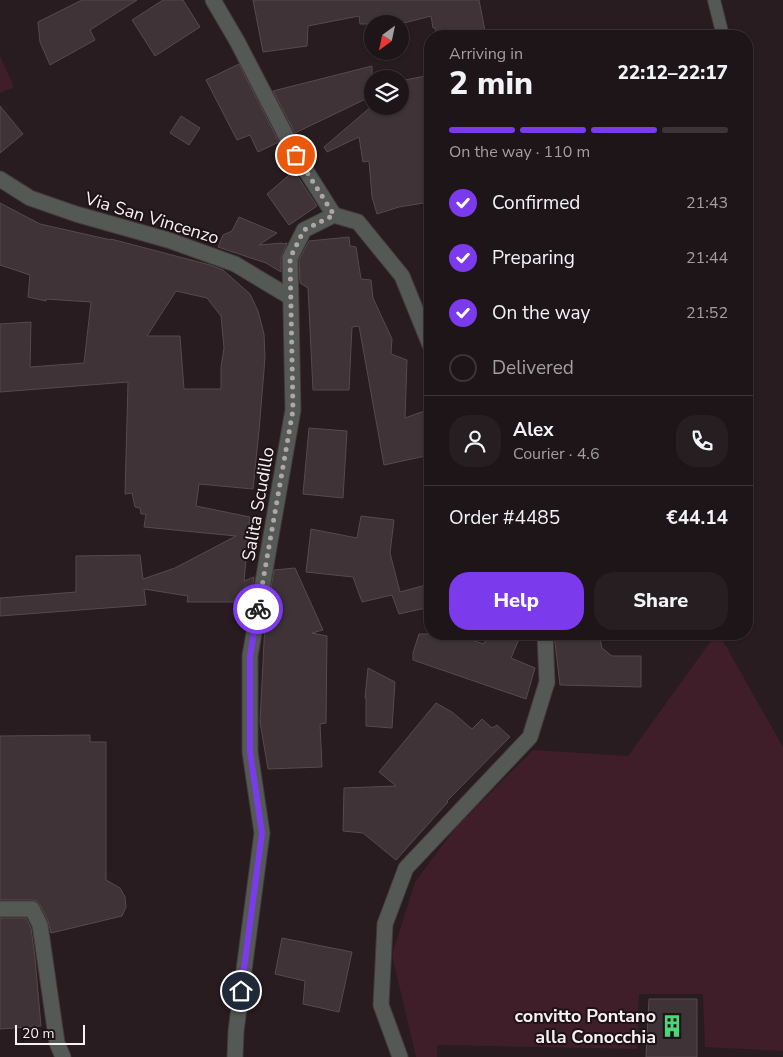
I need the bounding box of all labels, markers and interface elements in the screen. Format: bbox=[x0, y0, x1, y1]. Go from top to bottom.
north arrow bbox=[364, 15, 409, 60]
map controls bbox=[364, 15, 409, 115]
text: Arriving in bbox=[449, 43, 523, 65]
text: 22:12–22:17 bbox=[617, 60, 728, 86]
text: 2 min bbox=[449, 62, 533, 105]
button: layers bbox=[364, 70, 409, 115]
pin bbox=[275, 134, 317, 176]
icon: bag bbox=[282, 141, 310, 169]
text: On the way · 110 m bbox=[449, 141, 590, 163]
street label: Via San Vincenzo bbox=[81, 186, 222, 250]
icon: check bbox=[449, 189, 477, 217]
text: Confirmed bbox=[492, 190, 580, 216]
text: 21:43 bbox=[686, 192, 728, 214]
icon: check bbox=[449, 244, 477, 272]
text: Preparing bbox=[492, 245, 575, 271]
text: 21:44 bbox=[686, 247, 728, 269]
icon: check bbox=[449, 299, 477, 327]
text: On the way bbox=[492, 300, 590, 326]
text: 21:52 bbox=[686, 302, 728, 324]
text: Delivered bbox=[492, 355, 574, 381]
button: person bbox=[449, 415, 501, 467]
button: phone bbox=[676, 415, 728, 467]
text: Alex bbox=[513, 417, 554, 443]
text: Courier · 4.6 bbox=[513, 443, 599, 465]
street label: Salita Scudillo bbox=[236, 445, 280, 563]
text: Order #4485 bbox=[449, 505, 560, 531]
text: €44.14 bbox=[666, 505, 728, 531]
button: Help bbox=[449, 572, 584, 630]
button: Share bbox=[594, 572, 728, 630]
courier bbox=[233, 584, 283, 634]
icon: bike bbox=[244, 595, 272, 623]
pin bbox=[220, 970, 262, 1012]
icon: home bbox=[227, 977, 255, 1005]
place label: convitto Pontano alla Conocchia bbox=[515, 1004, 656, 1049]
building icon: convitto Pontano alla Conocchia bbox=[659, 1013, 685, 1039]
scale bar bbox=[15, 1022, 85, 1045]
text: 20 m bbox=[22, 1024, 54, 1043]

